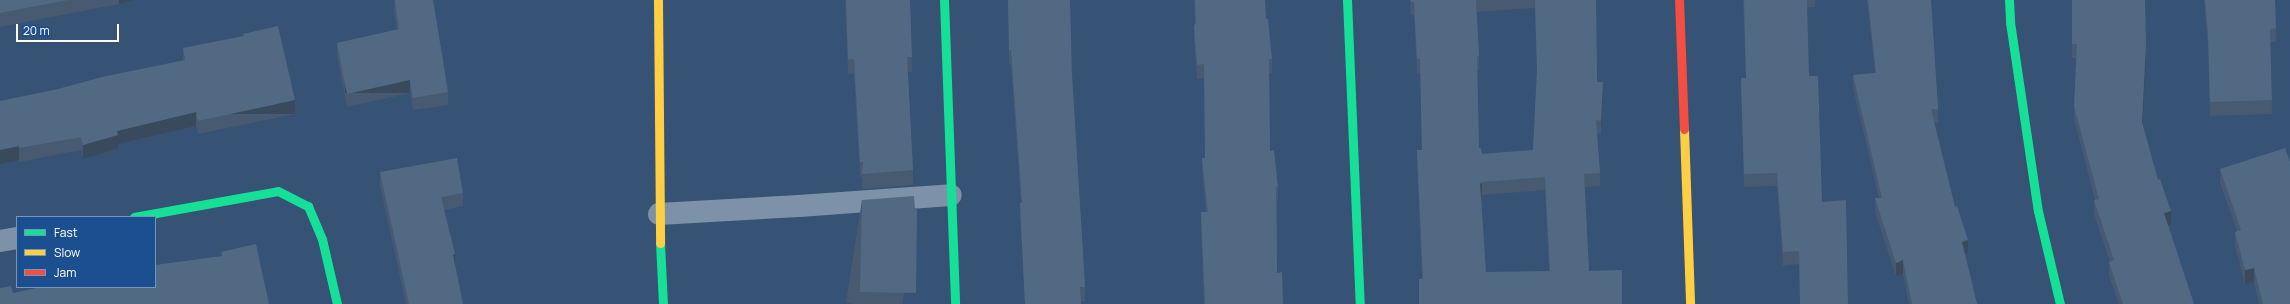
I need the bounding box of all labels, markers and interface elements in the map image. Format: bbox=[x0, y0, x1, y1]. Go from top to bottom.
scale bar bbox=[18, 16, 121, 42]
text: 20 m bbox=[23, 22, 50, 39]
legend bbox=[16, 216, 156, 288]
text: Fast bbox=[54, 224, 78, 241]
text: Slow bbox=[54, 244, 80, 261]
text: Jam bbox=[54, 264, 76, 281]

